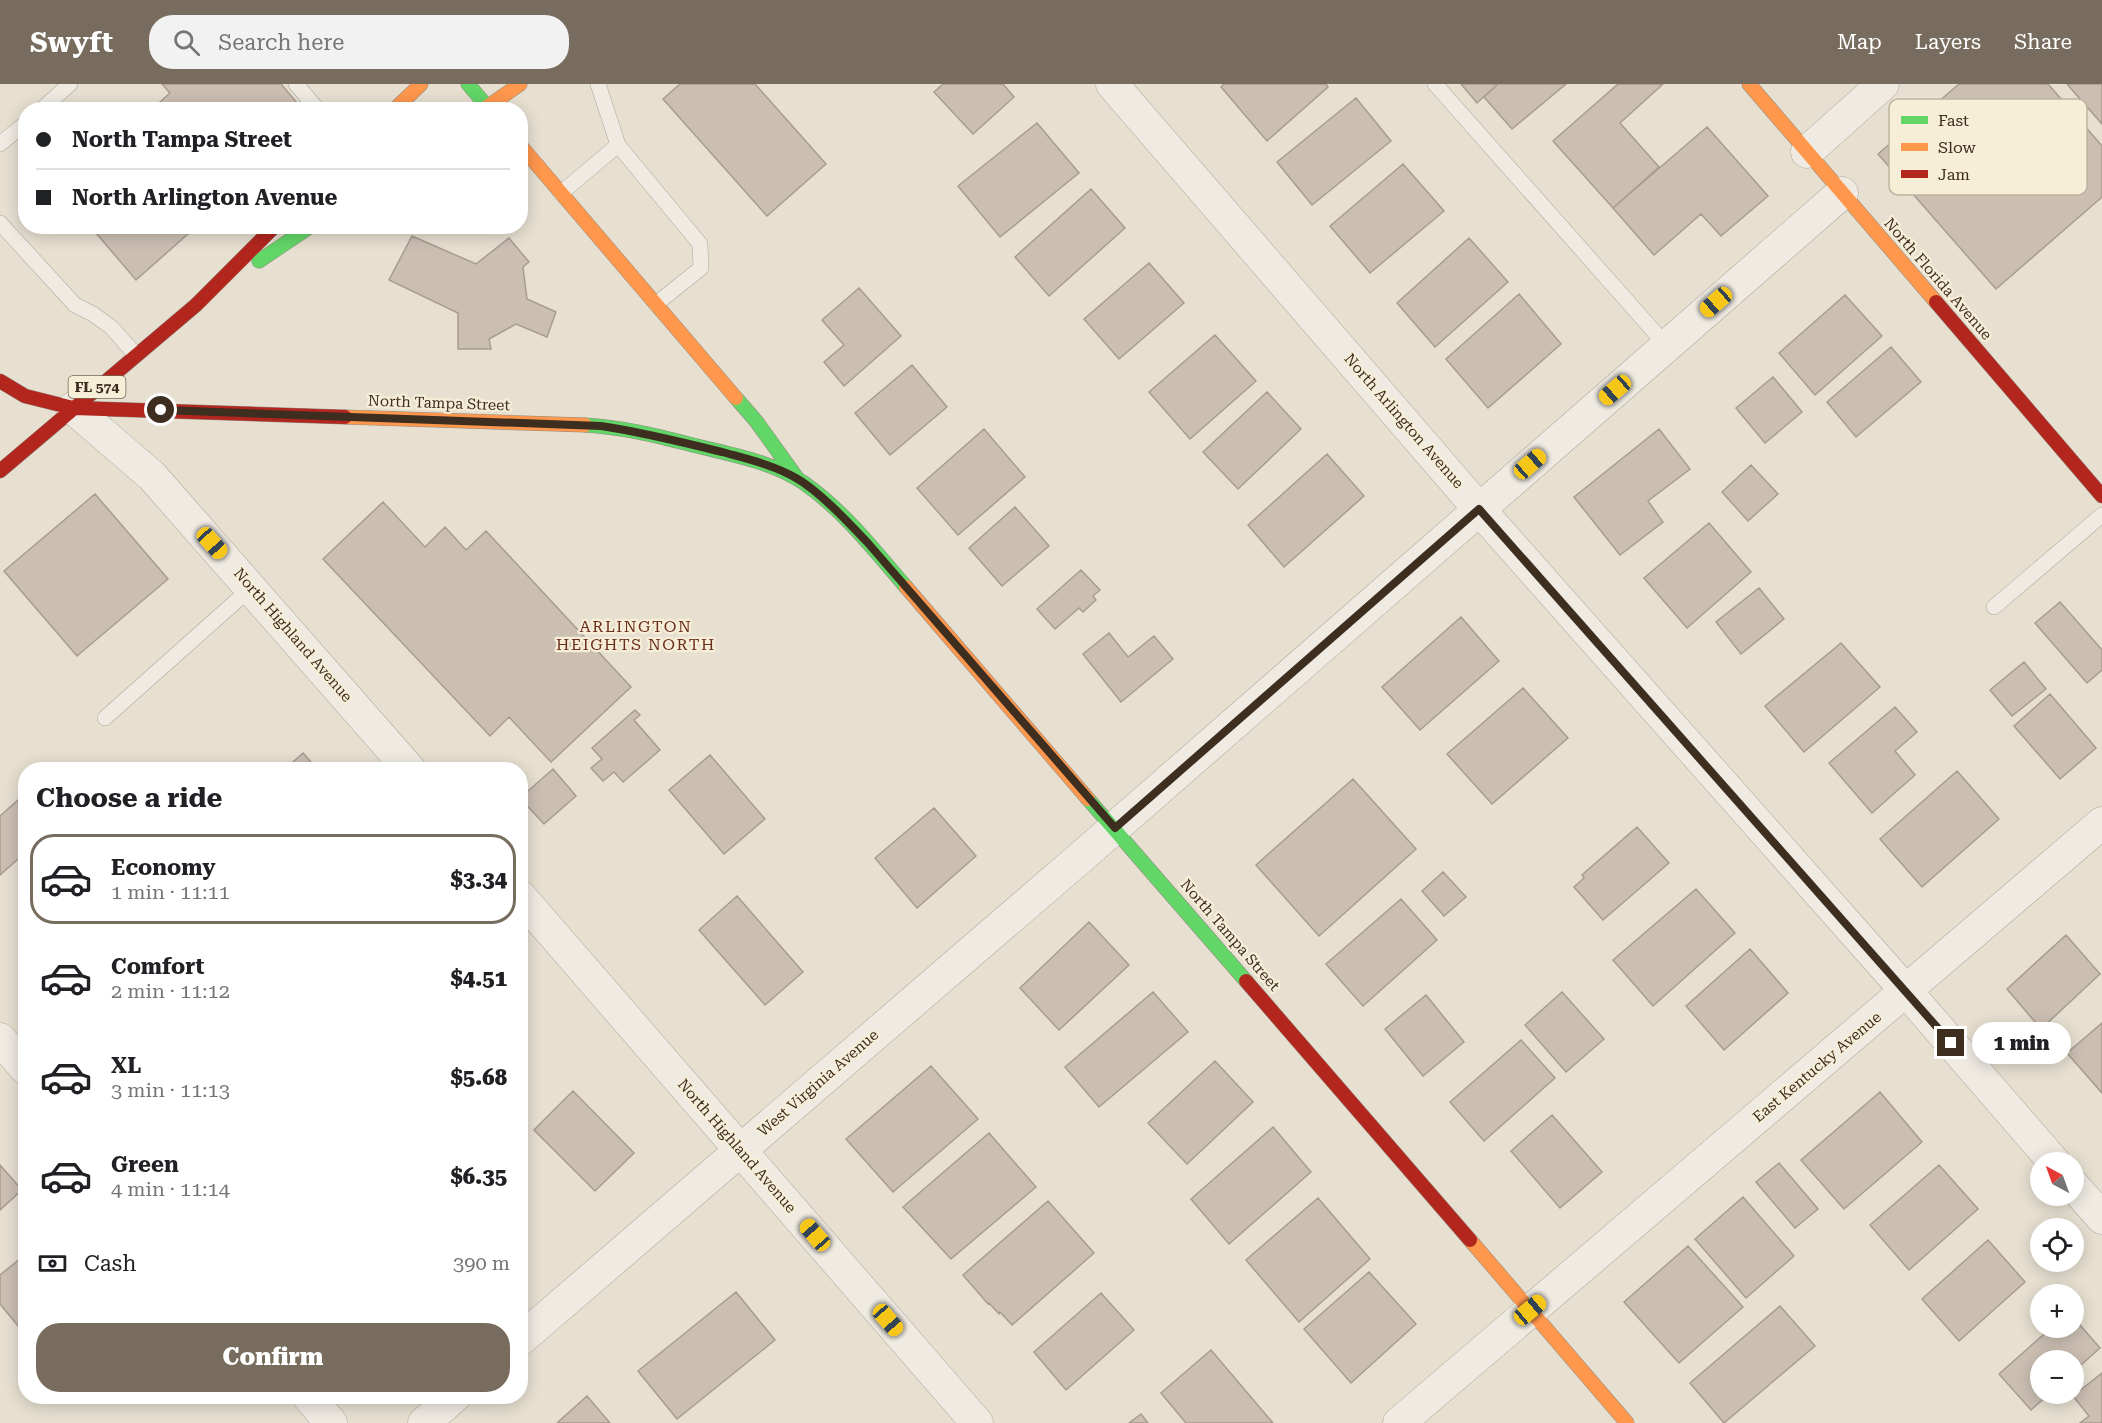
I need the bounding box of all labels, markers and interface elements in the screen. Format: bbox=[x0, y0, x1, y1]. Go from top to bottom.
search box bbox=[149, 15, 569, 69]
text: Swyft bbox=[30, 26, 113, 59]
icon: search bbox=[170, 26, 203, 59]
text: Search here bbox=[218, 30, 344, 55]
text: Map bbox=[1837, 30, 1882, 54]
text: Layers bbox=[1915, 30, 1981, 54]
text: Share bbox=[2014, 30, 2072, 54]
legend bbox=[1889, 99, 2087, 195]
text: Fast bbox=[1938, 111, 1969, 130]
text: North Tampa Street bbox=[72, 127, 292, 152]
text: Slow bbox=[1938, 138, 1976, 157]
text: Jam bbox=[1938, 165, 1970, 184]
text: North Arlington Avenue bbox=[72, 185, 338, 210]
street label: North Florida Avenue bbox=[1880, 214, 1996, 344]
car bbox=[1697, 283, 1735, 321]
street label: North Arlington Avenue bbox=[1340, 350, 1468, 492]
car bbox=[1596, 371, 1634, 409]
road number: FL 574 bbox=[68, 376, 126, 398]
street label: North Tampa Street bbox=[368, 392, 511, 414]
route start bbox=[147, 396, 174, 423]
car bbox=[1511, 445, 1549, 483]
car bbox=[193, 524, 231, 562]
street label: North Highland Avenue bbox=[230, 564, 356, 706]
district label: ARLINGTON HEIGHTS NORTH bbox=[556, 617, 716, 654]
text: Choose a ride bbox=[36, 782, 222, 814]
icon: car bbox=[39, 852, 93, 906]
text: Economy bbox=[111, 855, 215, 880]
text: $3.34 bbox=[450, 867, 507, 892]
street label: North Tampa Street bbox=[1177, 876, 1284, 995]
text: 1 min · 11:11 bbox=[111, 880, 230, 904]
icon: car bbox=[39, 951, 93, 1005]
text: Comfort bbox=[111, 954, 204, 979]
text: $4.51 bbox=[450, 966, 507, 991]
text: 2 min · 11:12 bbox=[111, 979, 230, 1003]
street label: East Kentucky Avenue bbox=[1749, 1008, 1885, 1126]
callout: 1 min bbox=[1972, 1022, 2071, 1064]
street label: West Virginia Avenue bbox=[754, 1026, 882, 1140]
route end bbox=[1937, 1029, 1964, 1056]
text: 1 min bbox=[1993, 1031, 2050, 1055]
icon: car bbox=[39, 1050, 93, 1104]
text: XL bbox=[111, 1053, 141, 1078]
text: $5.68 bbox=[450, 1065, 507, 1090]
street label: North Highland Avenue bbox=[674, 1075, 800, 1217]
text: 3 min · 11:13 bbox=[111, 1078, 230, 1102]
icon: car bbox=[39, 1149, 93, 1203]
text: Green bbox=[111, 1152, 179, 1177]
north arrow bbox=[2030, 1152, 2084, 1206]
map controls bbox=[2030, 1152, 2084, 1404]
text: $6.35 bbox=[450, 1164, 507, 1189]
text: 4 min · 11:14 bbox=[111, 1177, 230, 1201]
car bbox=[796, 1216, 834, 1254]
button: locate bbox=[2030, 1218, 2084, 1272]
icon: cash bbox=[36, 1247, 69, 1280]
text: Cash bbox=[84, 1251, 136, 1276]
text: 390 m bbox=[453, 1251, 510, 1275]
button: + bbox=[2030, 1284, 2084, 1338]
car bbox=[1510, 1292, 1550, 1328]
car bbox=[869, 1301, 907, 1339]
button: Confirm bbox=[36, 1323, 510, 1392]
button: − bbox=[2030, 1350, 2084, 1404]

